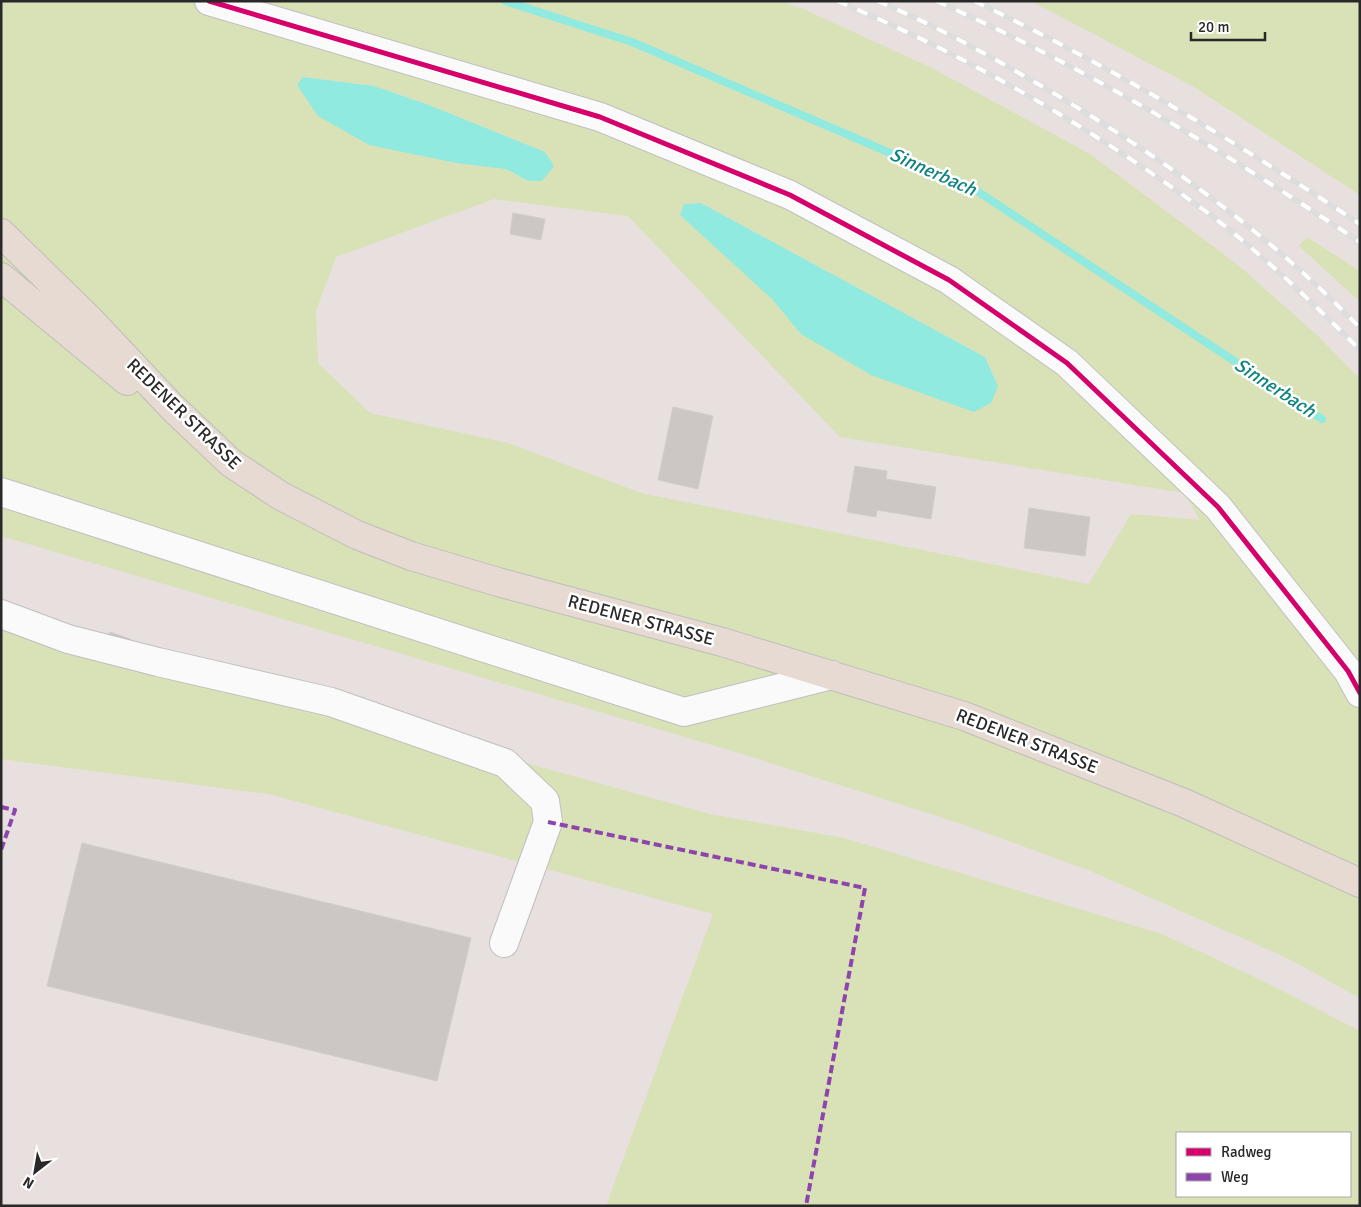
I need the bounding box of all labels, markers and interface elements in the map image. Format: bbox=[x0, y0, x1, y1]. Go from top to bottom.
scale bar bbox=[1191, 10, 1265, 42]
text: 20 m bbox=[1198, 18, 1229, 36]
water label: Sinnerbach bbox=[886, 142, 980, 202]
water label: Sinnerbach bbox=[1230, 353, 1321, 423]
street label: REDENER STRASSE bbox=[122, 354, 246, 474]
street label: REDENER STRASSE bbox=[566, 590, 716, 650]
street label: REDENER STRASSE bbox=[953, 704, 1101, 778]
legend bbox=[1176, 1132, 1351, 1197]
text: Radweg bbox=[1221, 1143, 1272, 1161]
north arrow bbox=[10, 1147, 60, 1197]
text: Weg bbox=[1221, 1168, 1249, 1186]
text: N bbox=[20, 1173, 37, 1193]

